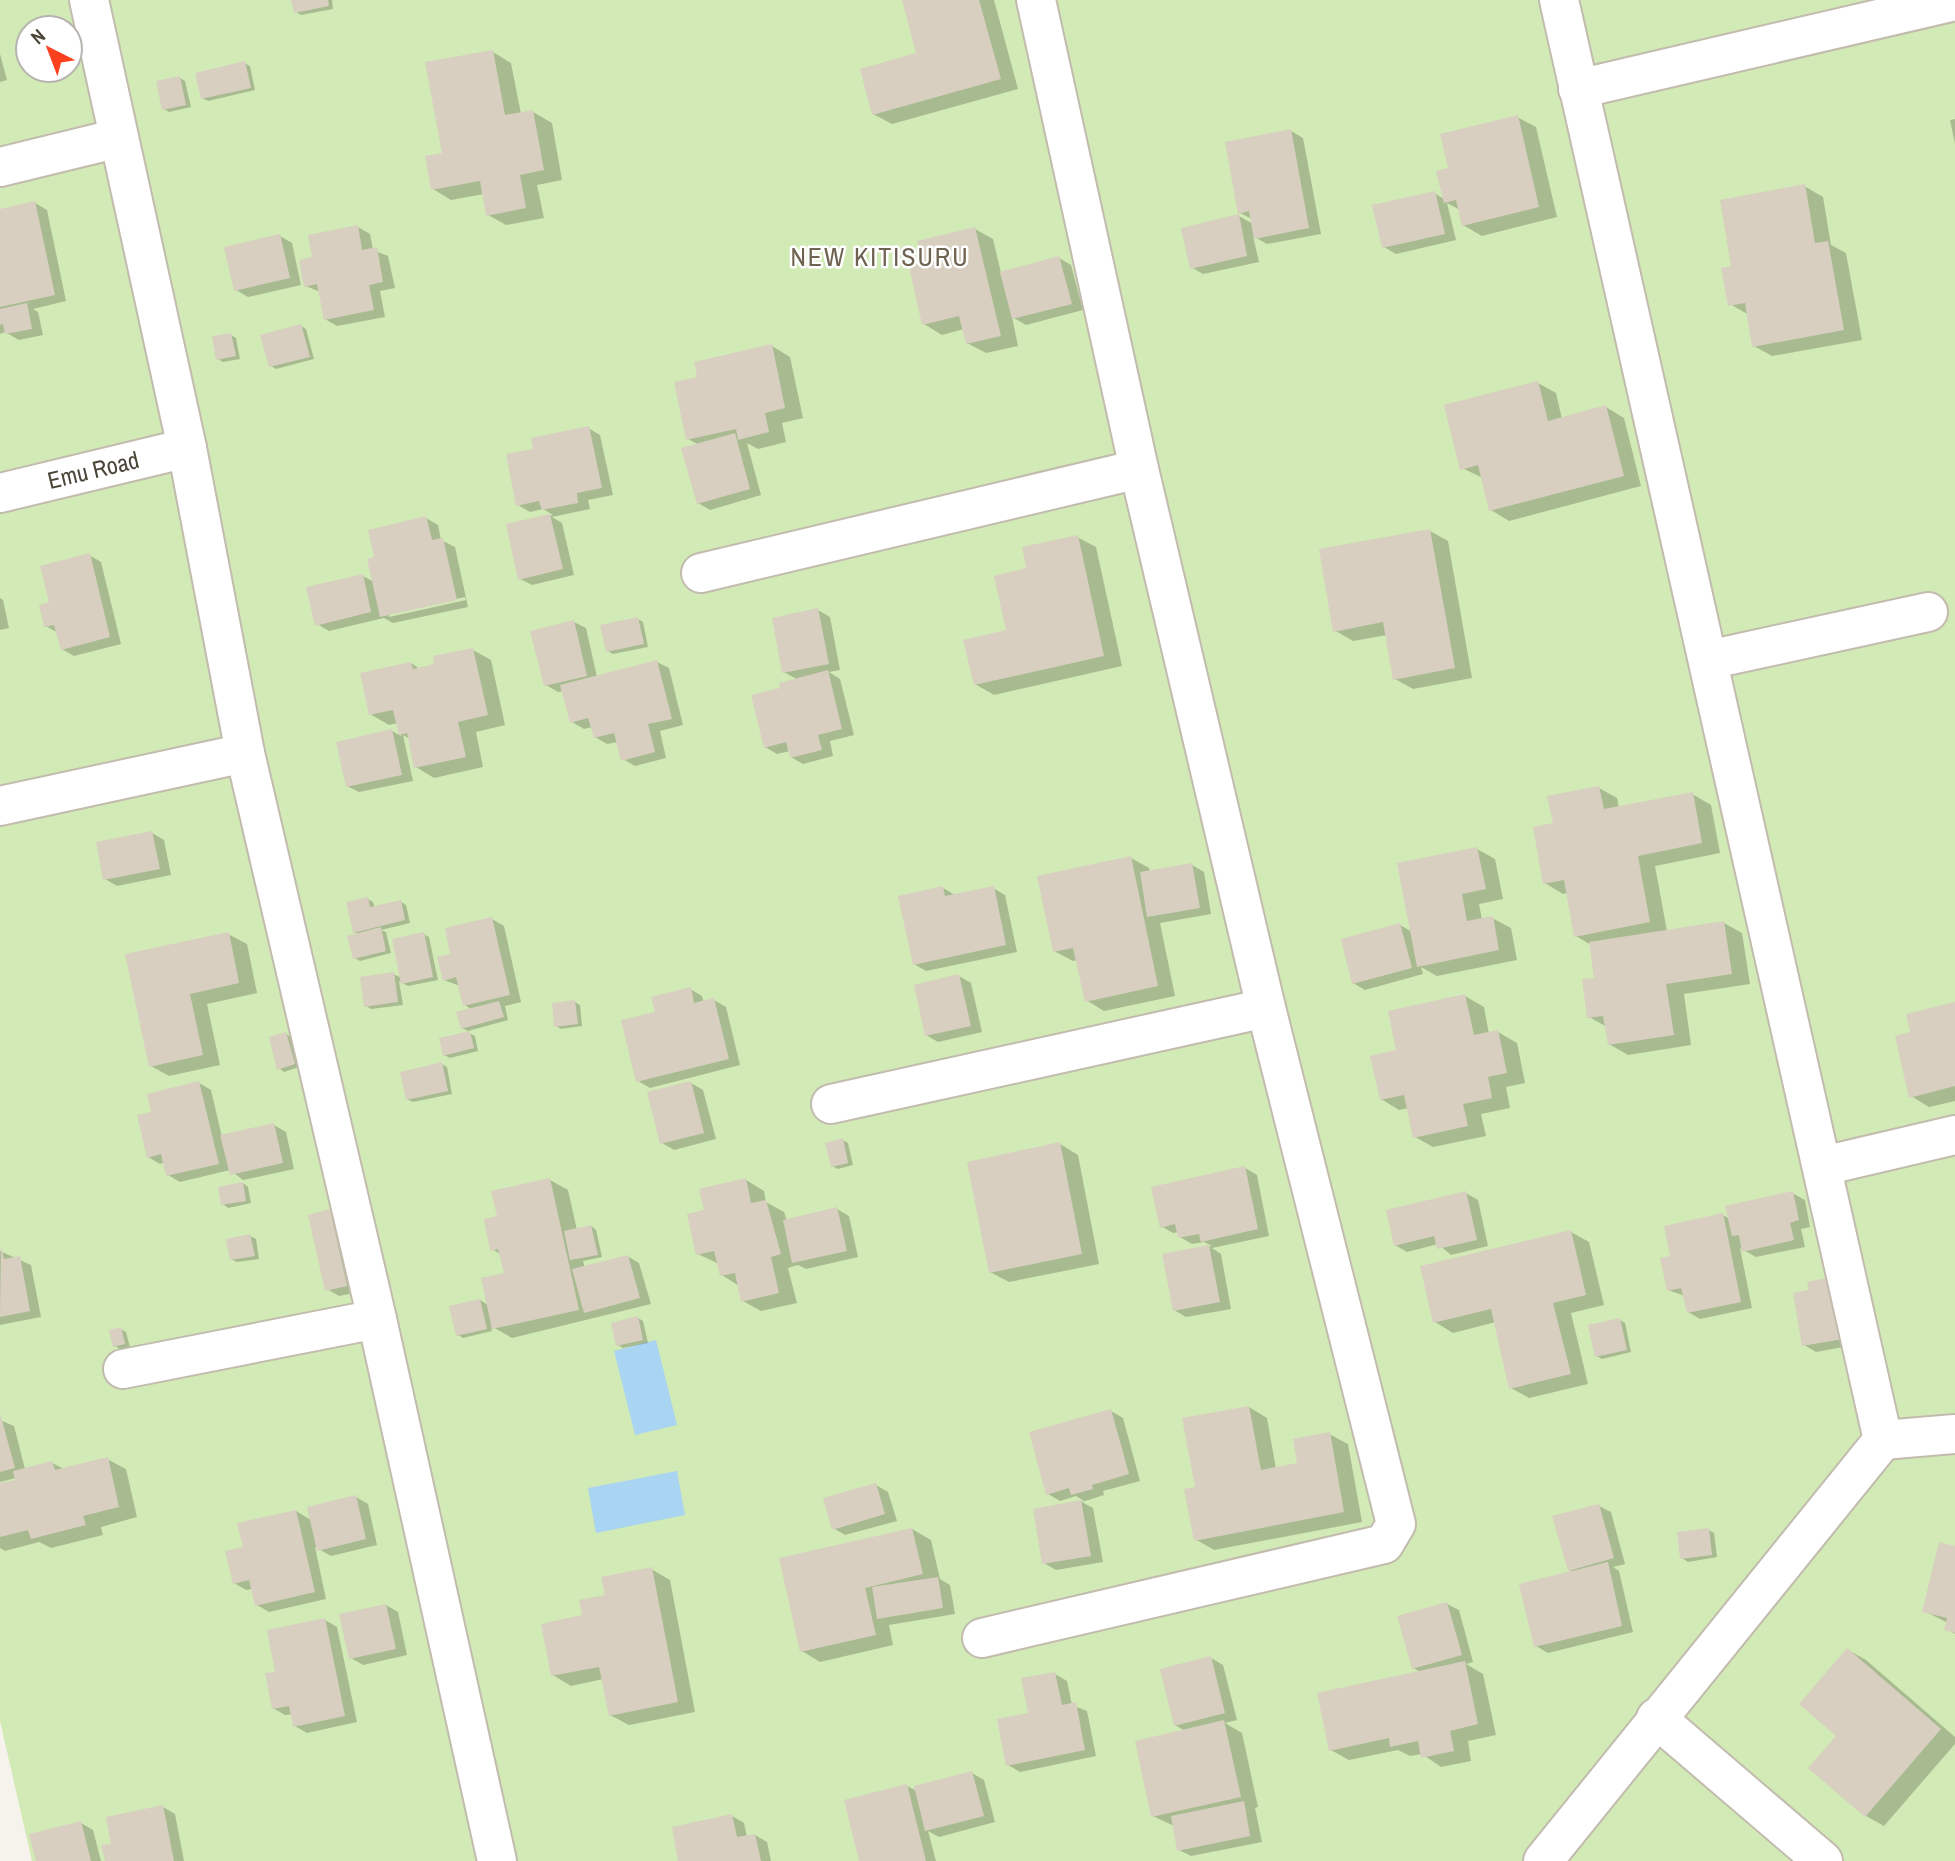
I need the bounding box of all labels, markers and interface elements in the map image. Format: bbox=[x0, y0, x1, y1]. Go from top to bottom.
north arrow bbox=[14, 14, 84, 84]
text: N bbox=[25, 23, 51, 50]
district label: NEW KITISURU bbox=[790, 239, 970, 274]
street label: Emu Road bbox=[44, 443, 142, 496]

